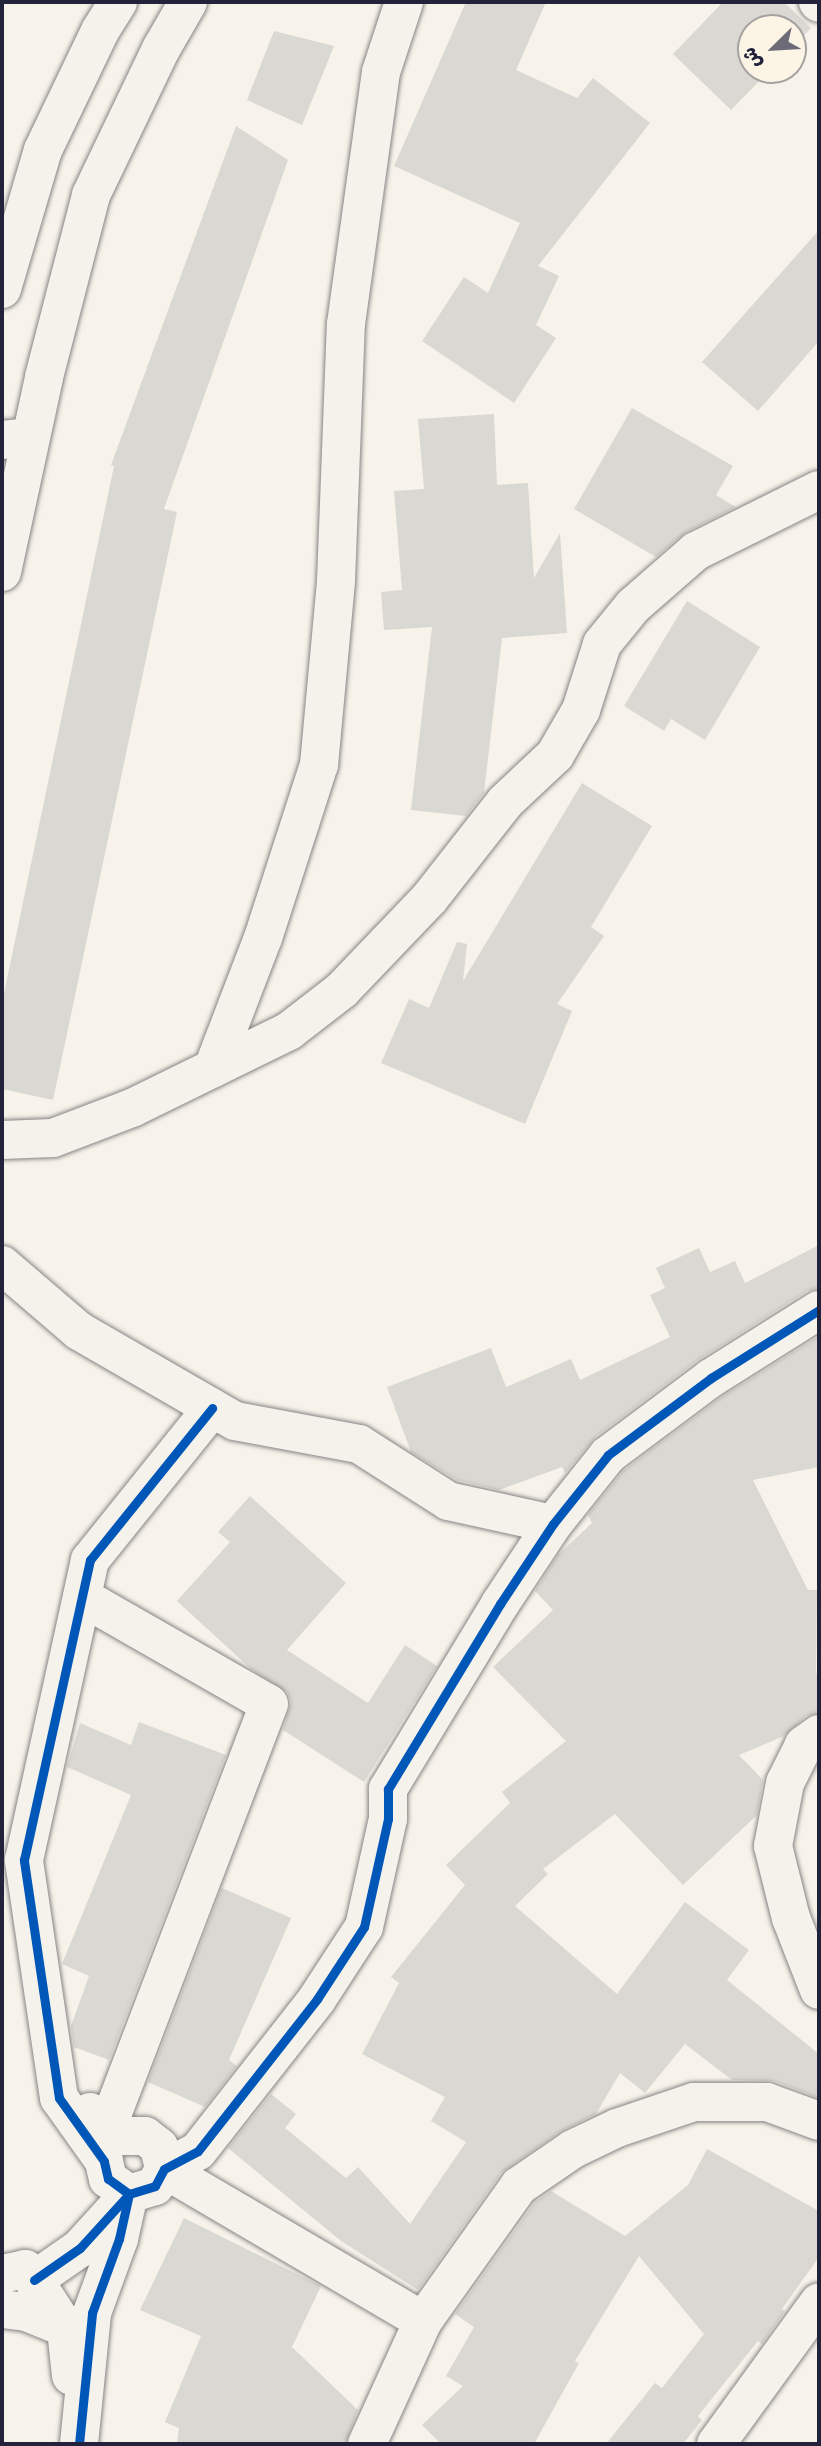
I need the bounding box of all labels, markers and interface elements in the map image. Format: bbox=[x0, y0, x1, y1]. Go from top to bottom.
north arrow bbox=[737, 14, 807, 84]
text: ش bbox=[738, 42, 771, 72]

